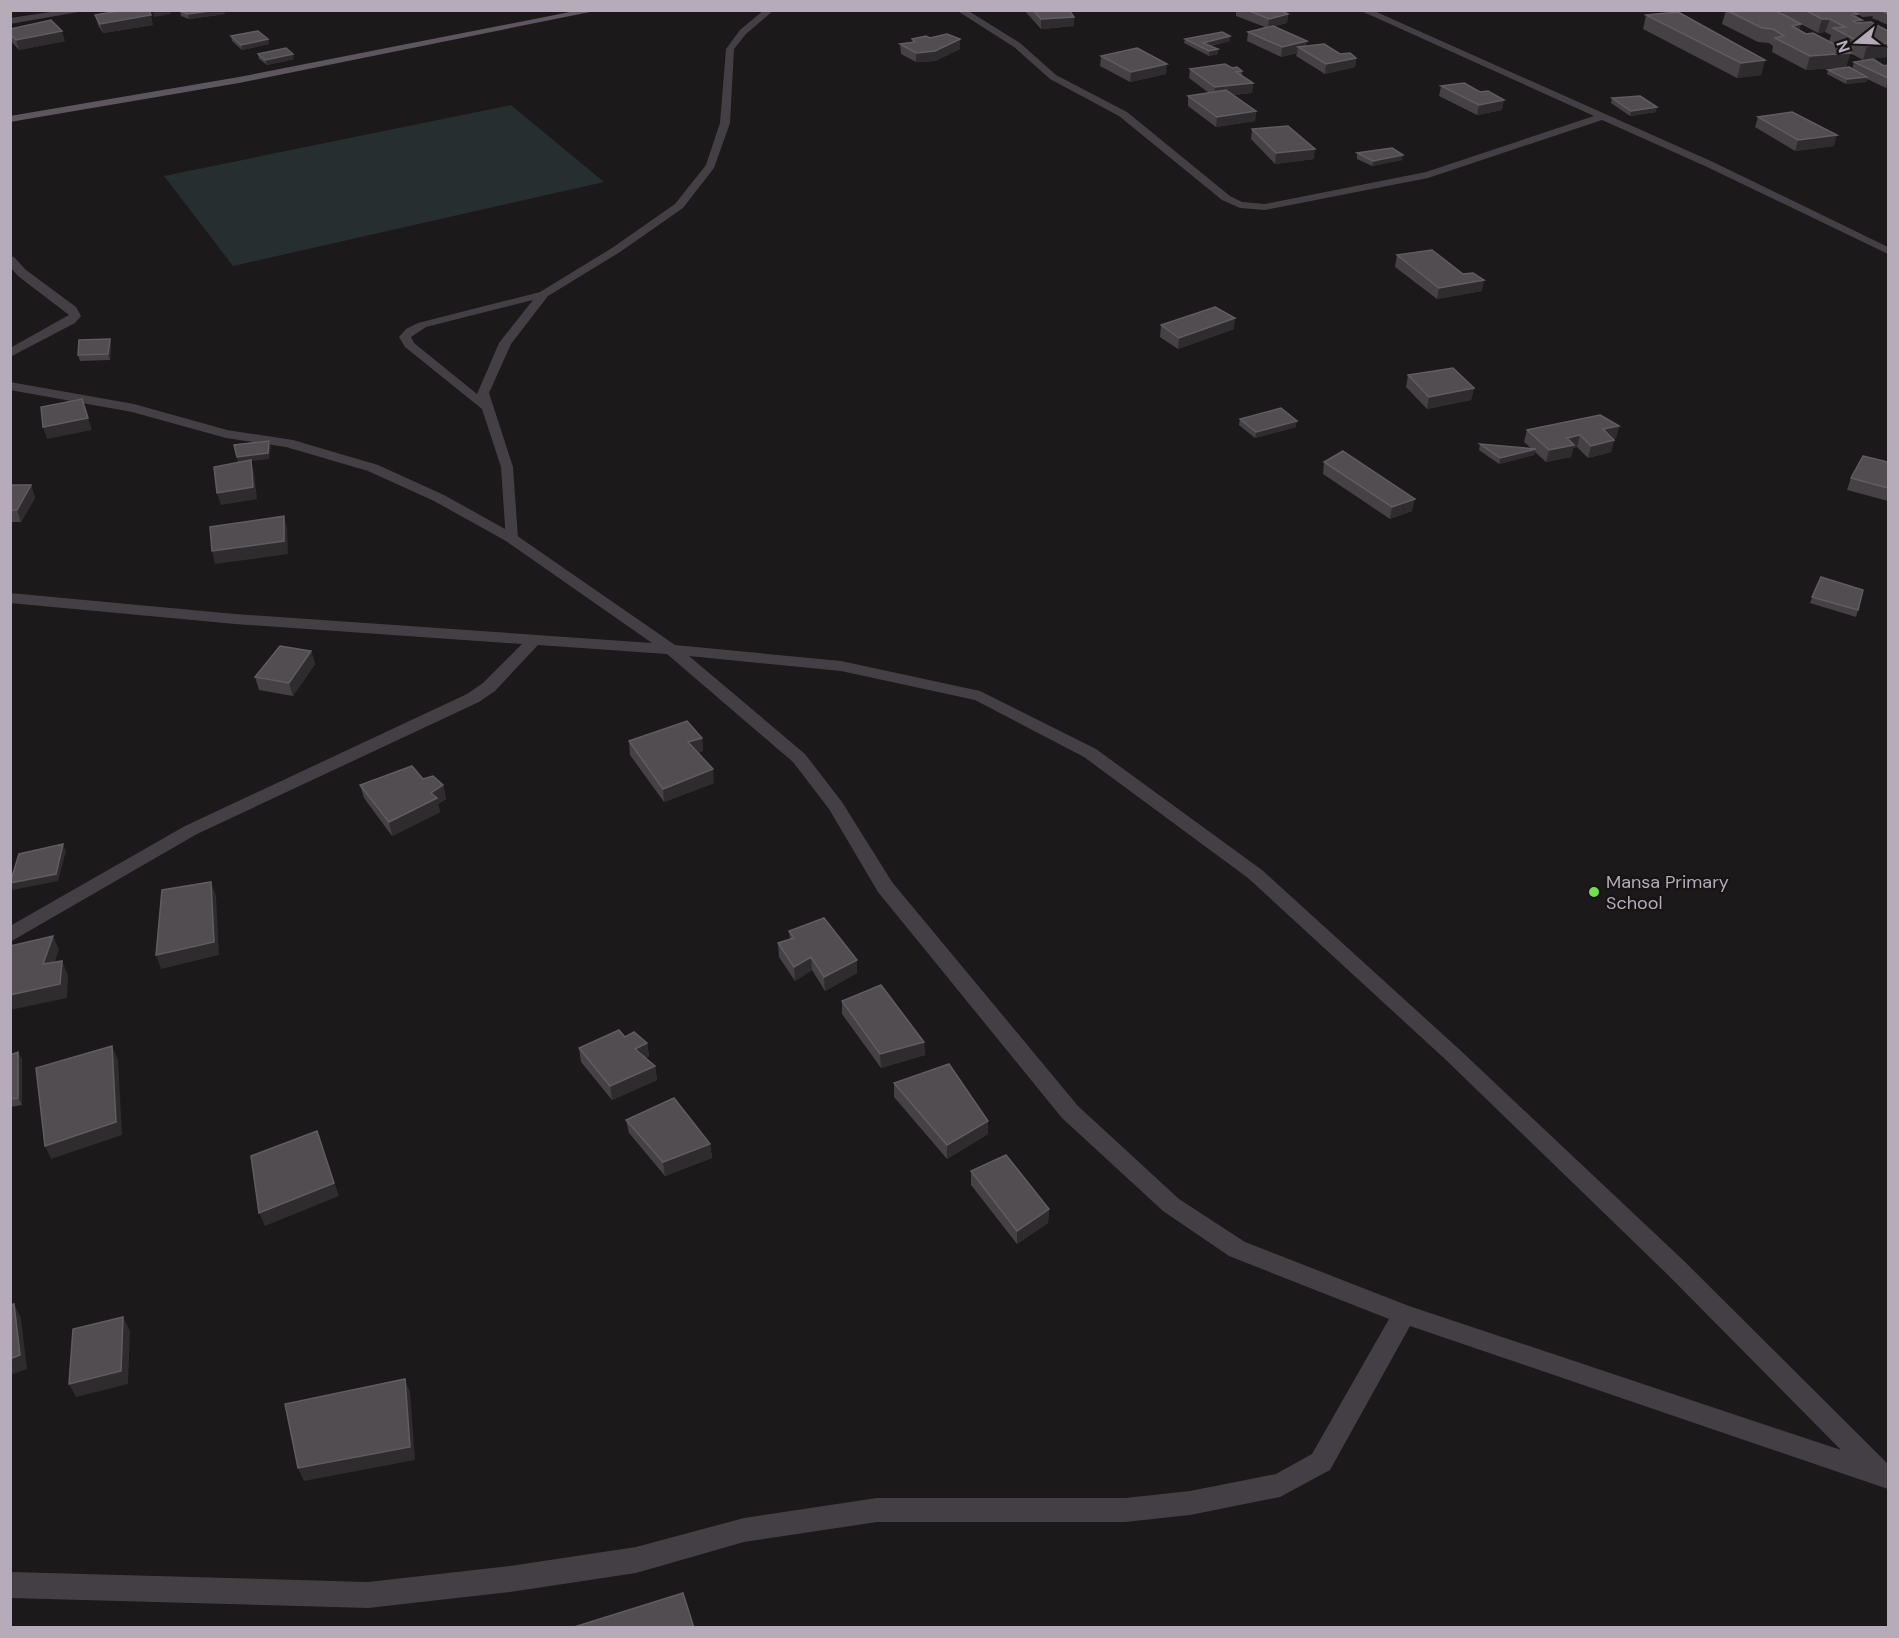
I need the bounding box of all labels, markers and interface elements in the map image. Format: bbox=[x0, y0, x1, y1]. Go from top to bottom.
north arrow bbox=[1827, 12, 1887, 72]
text: N bbox=[1831, 38, 1855, 55]
place label: Mansa Primary School bbox=[1606, 870, 1729, 915]
marker: Mansa Primary School bbox=[1587, 885, 1601, 899]

